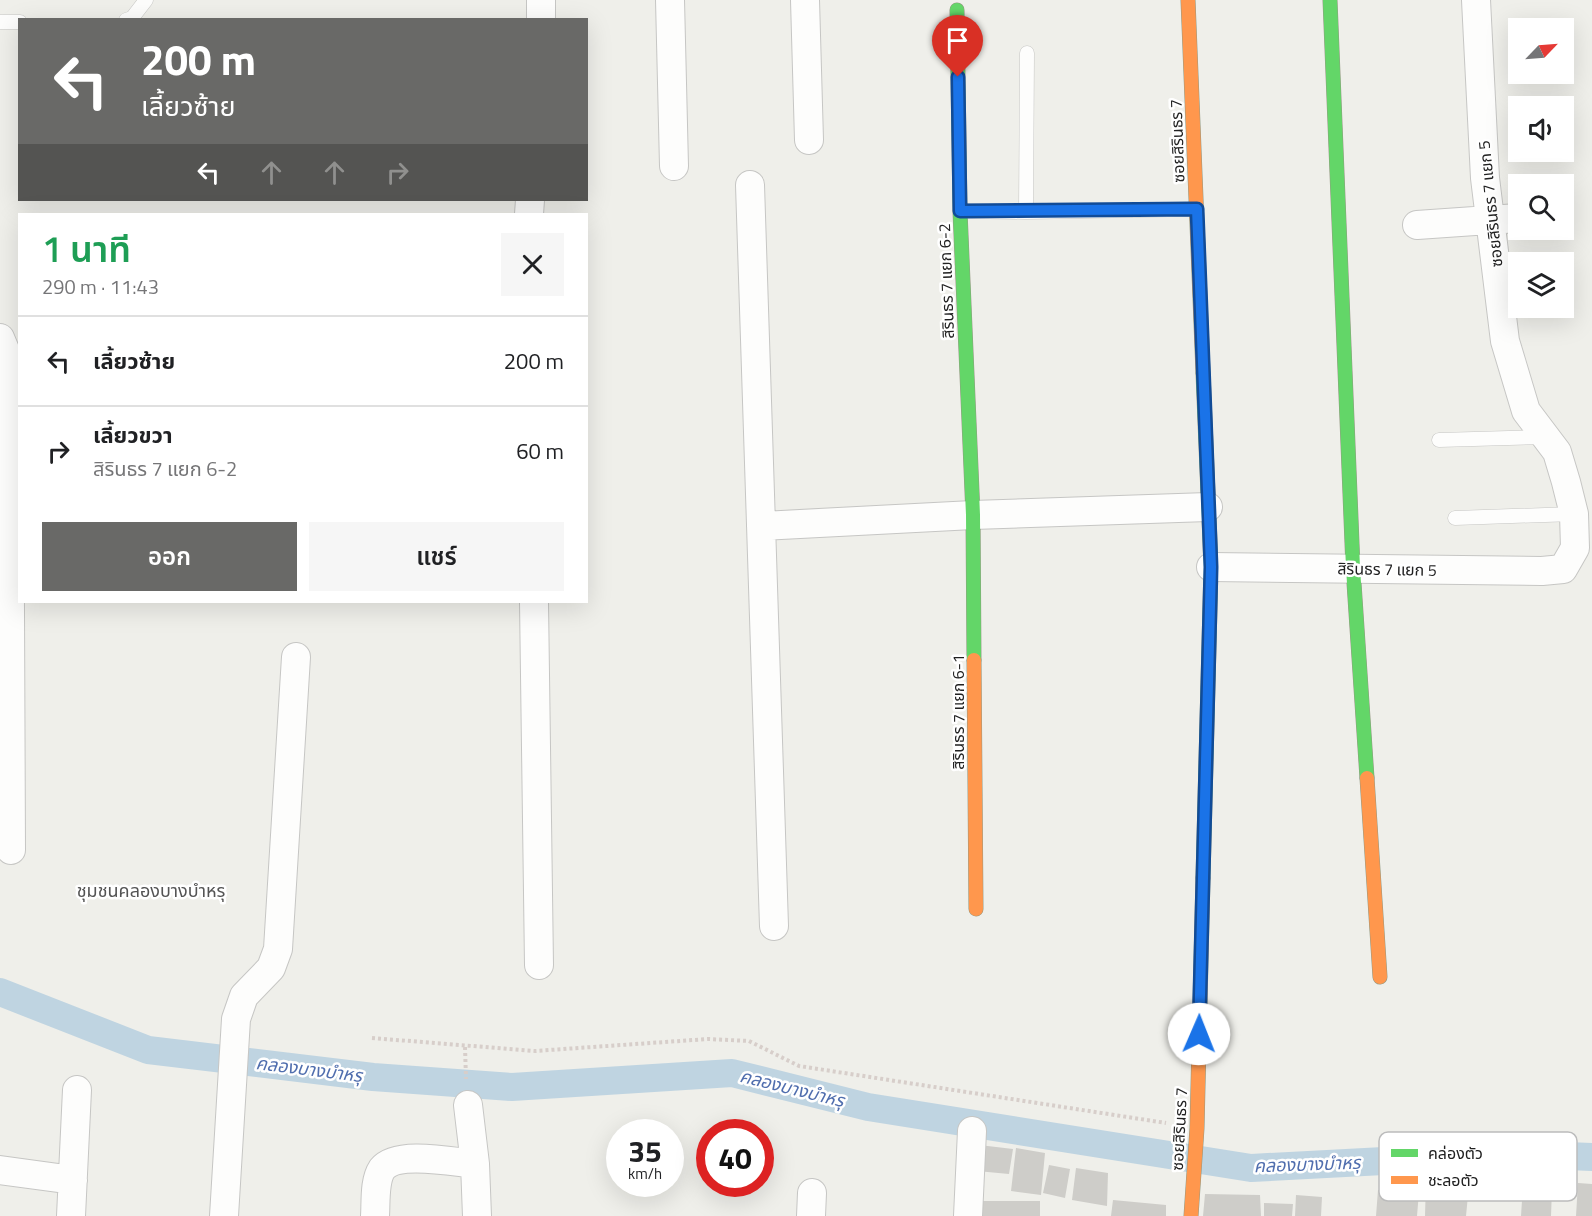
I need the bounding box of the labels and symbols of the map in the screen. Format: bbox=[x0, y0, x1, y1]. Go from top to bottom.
pin bbox=[932, 15, 983, 77]
north arrow bbox=[1508, 18, 1574, 84]
street label: ซอยสิรินธร 7 bbox=[1164, 99, 1190, 183]
street label: ซอยสิรินธร 7 แยก 5 bbox=[1471, 140, 1509, 268]
street label: สิรินธร 7 แยก 6-2 bbox=[932, 223, 960, 339]
street label: สิรินธร 7 แยก 5 bbox=[1337, 556, 1437, 582]
street label: สิรินธร 7 แยก 6-1 bbox=[946, 654, 970, 770]
district label: ชุมชนคลองบางบำหรุ bbox=[77, 877, 226, 904]
position arrow bbox=[1167, 1002, 1231, 1066]
water label: คลองบางบำหรุ bbox=[254, 1049, 365, 1089]
water label: คลองบางบำหรุ bbox=[737, 1062, 848, 1114]
street label: ซอยสิรินธร 7 bbox=[1165, 1087, 1193, 1171]
speed limit sign: 40 bbox=[696, 1119, 774, 1197]
legend bbox=[1379, 1132, 1577, 1201]
text: คล่องตัว bbox=[1428, 1141, 1483, 1165]
water label: คลองบางบำหรุ bbox=[1253, 1149, 1362, 1179]
text: ชะลอตัว bbox=[1428, 1168, 1479, 1192]

